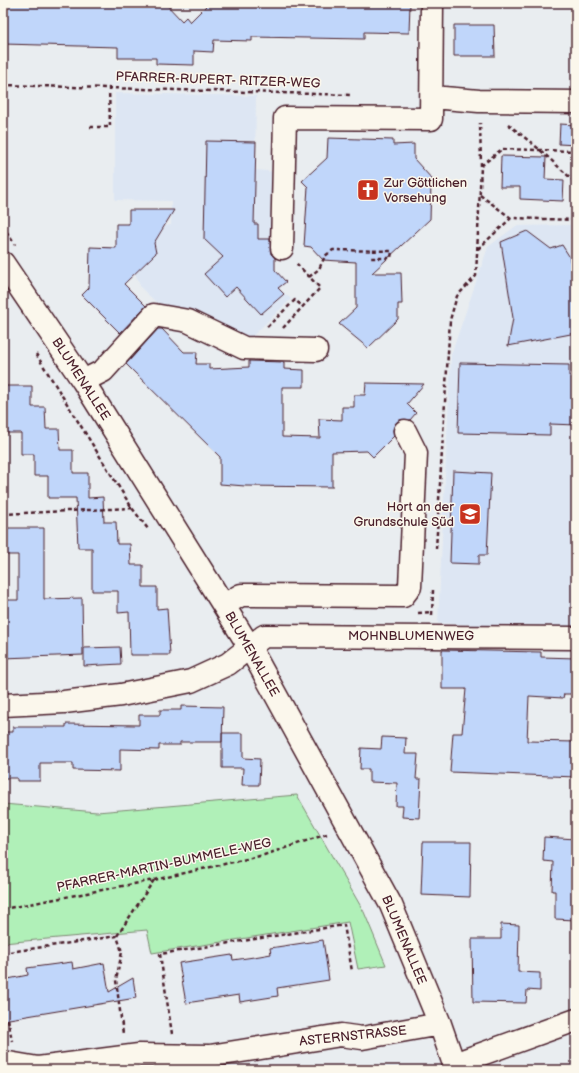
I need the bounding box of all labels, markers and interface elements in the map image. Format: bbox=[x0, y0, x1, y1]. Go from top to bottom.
street label: PFARRER-RUPERT- RITZER-WEG bbox=[115, 68, 321, 92]
place label: Zur Göttlichen Vorsehung bbox=[383, 175, 467, 206]
church icon: Zur Göttlichen Vorsehung bbox=[355, 177, 381, 203]
street label: BLUMENALLEE bbox=[48, 335, 114, 424]
place label: Hort an der Grundschule Süd bbox=[353, 499, 454, 530]
school or university icon: Hort an der Grundschule Süd bbox=[457, 501, 483, 527]
street label: BLUMENALLEE bbox=[221, 609, 283, 700]
street label: MOHNBLUMENWEG bbox=[348, 628, 474, 644]
street label: PFARRER-MARTIN-BUMMELE-WEG bbox=[55, 834, 273, 896]
street label: BLUMENALLEE bbox=[378, 893, 430, 987]
street label: ASTERNSTRASSE bbox=[299, 1022, 408, 1050]

